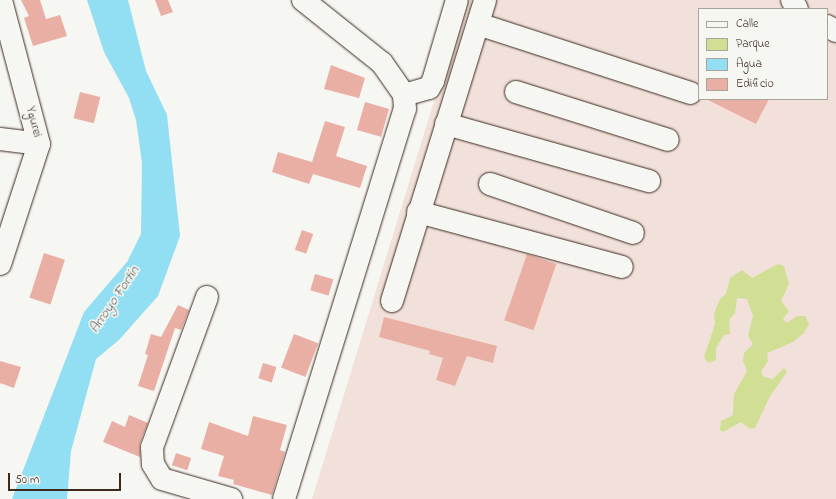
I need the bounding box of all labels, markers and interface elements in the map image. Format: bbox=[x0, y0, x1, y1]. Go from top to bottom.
legend bbox=[698, 8, 828, 100]
text: Calle bbox=[736, 15, 758, 33]
text: Parque bbox=[736, 35, 770, 53]
text: Agua bbox=[736, 55, 762, 73]
text: Edificio bbox=[736, 75, 774, 93]
street label: Ygurei bbox=[21, 105, 45, 139]
water label: Arroyo Fortín bbox=[86, 263, 144, 337]
scale bar bbox=[10, 465, 123, 491]
text: 50 m bbox=[15, 471, 39, 489]

